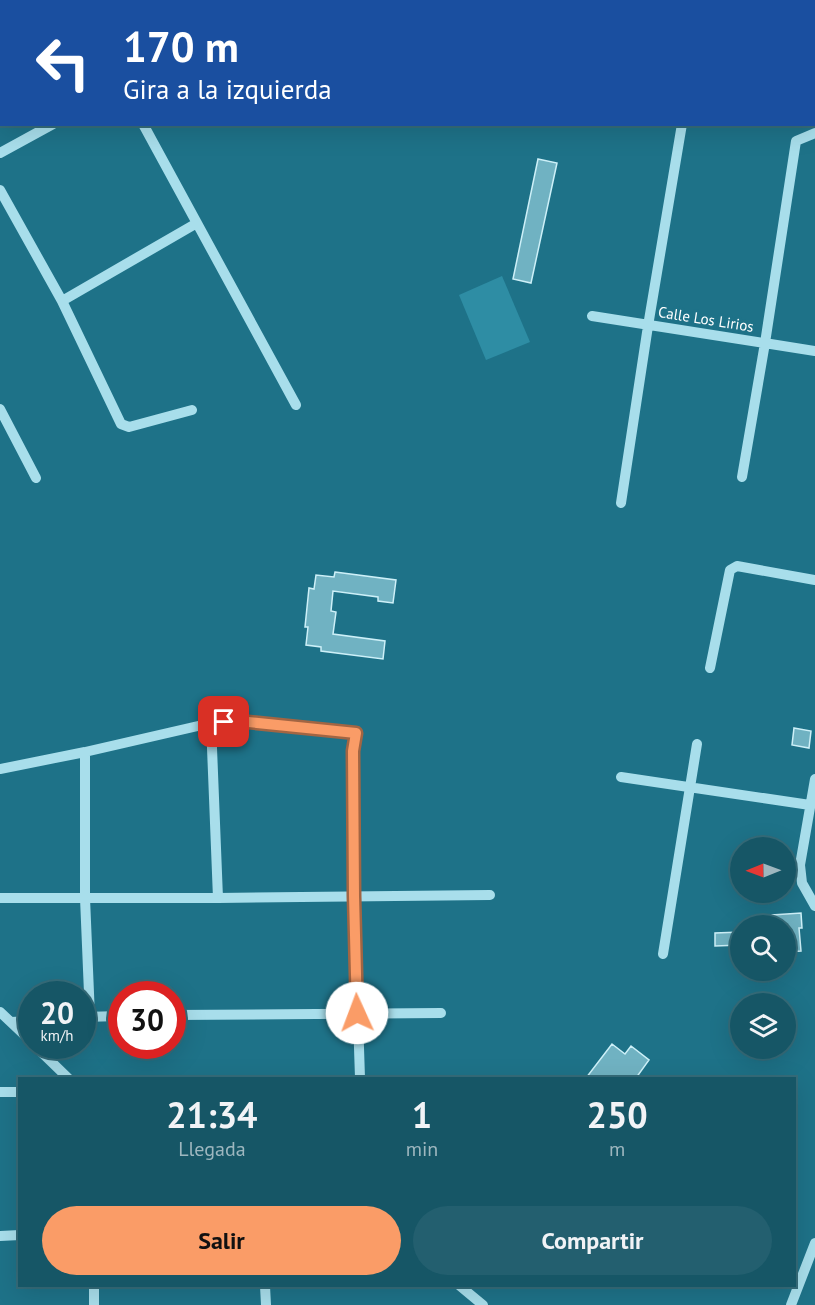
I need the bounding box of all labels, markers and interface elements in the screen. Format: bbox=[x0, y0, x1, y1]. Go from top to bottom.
text: 170 m bbox=[123, 19, 239, 74]
icon: left bbox=[24, 24, 102, 102]
text: Gira a la izquierda bbox=[123, 72, 332, 106]
street label: Calle Los Lirios bbox=[657, 302, 755, 336]
pin bbox=[198, 696, 249, 747]
icon: arrive bbox=[207, 705, 240, 738]
north arrow bbox=[730, 837, 796, 903]
map controls bbox=[730, 837, 796, 1059]
button: search bbox=[730, 915, 796, 981]
speed limit sign: 30 bbox=[108, 981, 186, 1059]
position arrow bbox=[325, 981, 389, 1045]
text: 20 bbox=[40, 993, 74, 1032]
button: layers bbox=[730, 993, 796, 1059]
text: km/h bbox=[41, 1026, 73, 1045]
text: 21:34 bbox=[166, 1091, 258, 1138]
text: 1 bbox=[412, 1091, 432, 1138]
text: 250 bbox=[587, 1091, 648, 1138]
text: Llegada bbox=[178, 1136, 246, 1162]
text: min bbox=[406, 1136, 438, 1162]
text: m bbox=[609, 1136, 625, 1162]
button: Salir bbox=[42, 1206, 401, 1275]
button: Compartir bbox=[413, 1206, 772, 1275]

